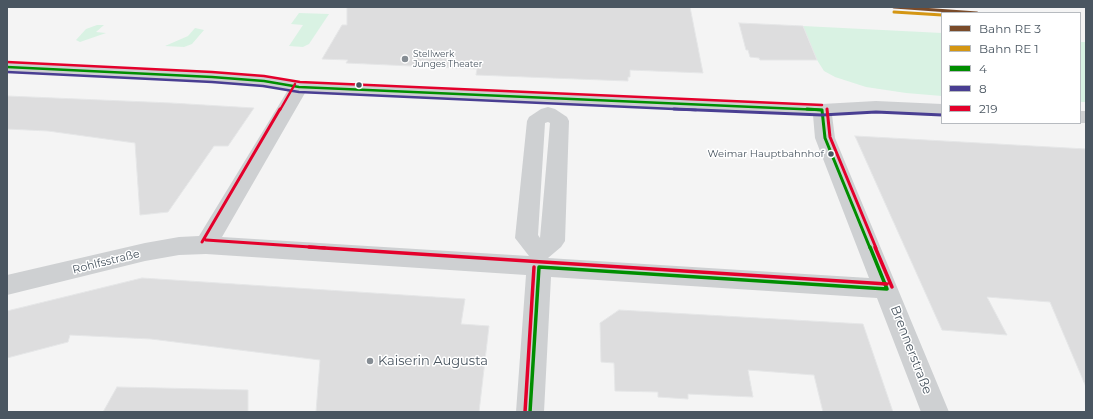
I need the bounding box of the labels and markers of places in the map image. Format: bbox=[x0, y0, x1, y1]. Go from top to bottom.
place label: Stellwerk Junges Theater bbox=[413, 49, 482, 70]
marker: Stellwerk Junges Theater bbox=[400, 54, 410, 64]
unlabelled marker bbox=[354, 80, 364, 90]
place label: Weimar Hauptbahnhof bbox=[707, 148, 824, 160]
marker: Weimar Hauptbahnhof bbox=[826, 149, 836, 159]
place label: Kaiserin Augusta bbox=[378, 353, 488, 369]
marker: Kaiserin Augusta bbox=[365, 356, 375, 366]

